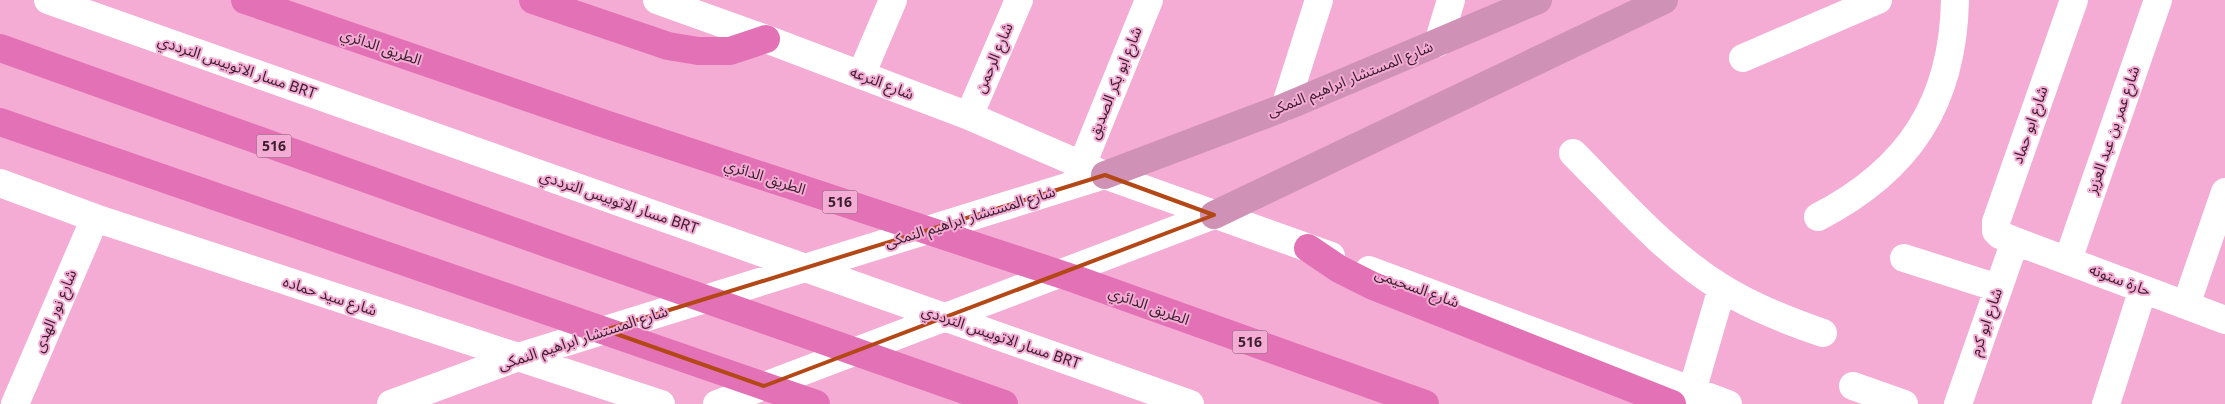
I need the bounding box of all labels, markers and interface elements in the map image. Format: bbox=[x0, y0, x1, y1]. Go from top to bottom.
street label: شارع الرحمن bbox=[965, 17, 1023, 98]
street label: الطريق الدائري bbox=[336, 18, 426, 76]
street label: شارع ابو بكر الصديق bbox=[1078, 21, 1152, 144]
street label: مسار الاتوبيس الترددي BRT bbox=[153, 25, 322, 109]
street label: شارع المستشار ابراهيم النمكى bbox=[1262, 31, 1438, 127]
street label: شارع الترعه bbox=[845, 56, 919, 110]
street label: شارع عمر بن عبد العزيز bbox=[2076, 61, 2150, 199]
street label: شارع ابو حماد bbox=[2002, 81, 2058, 168]
road number: 516 bbox=[256, 134, 292, 158]
street label: الطريق الدائري bbox=[720, 149, 810, 205]
street label: مسار الاتوبيس الترددي BRT bbox=[535, 160, 704, 244]
street label: شارع المستشار ابراهيم النمكى bbox=[881, 176, 1060, 258]
road number: 516 bbox=[822, 190, 858, 213]
street label: حارة ستوته bbox=[2084, 254, 2156, 307]
street label: شارع السحيمى bbox=[1370, 258, 1464, 318]
street label: شارع نور الهدى bbox=[23, 264, 87, 358]
street label: شارع سيد حماده bbox=[279, 266, 382, 326]
street label: الطريق الدائري bbox=[1104, 277, 1194, 335]
street label: شارع ابو كرم bbox=[1959, 283, 2013, 361]
street label: شارع المستشار ابراهيم النمكى bbox=[494, 295, 673, 381]
street label: مسار الاتوبيس الترددي BRT bbox=[917, 295, 1086, 379]
road number: 516 bbox=[1232, 331, 1268, 354]

